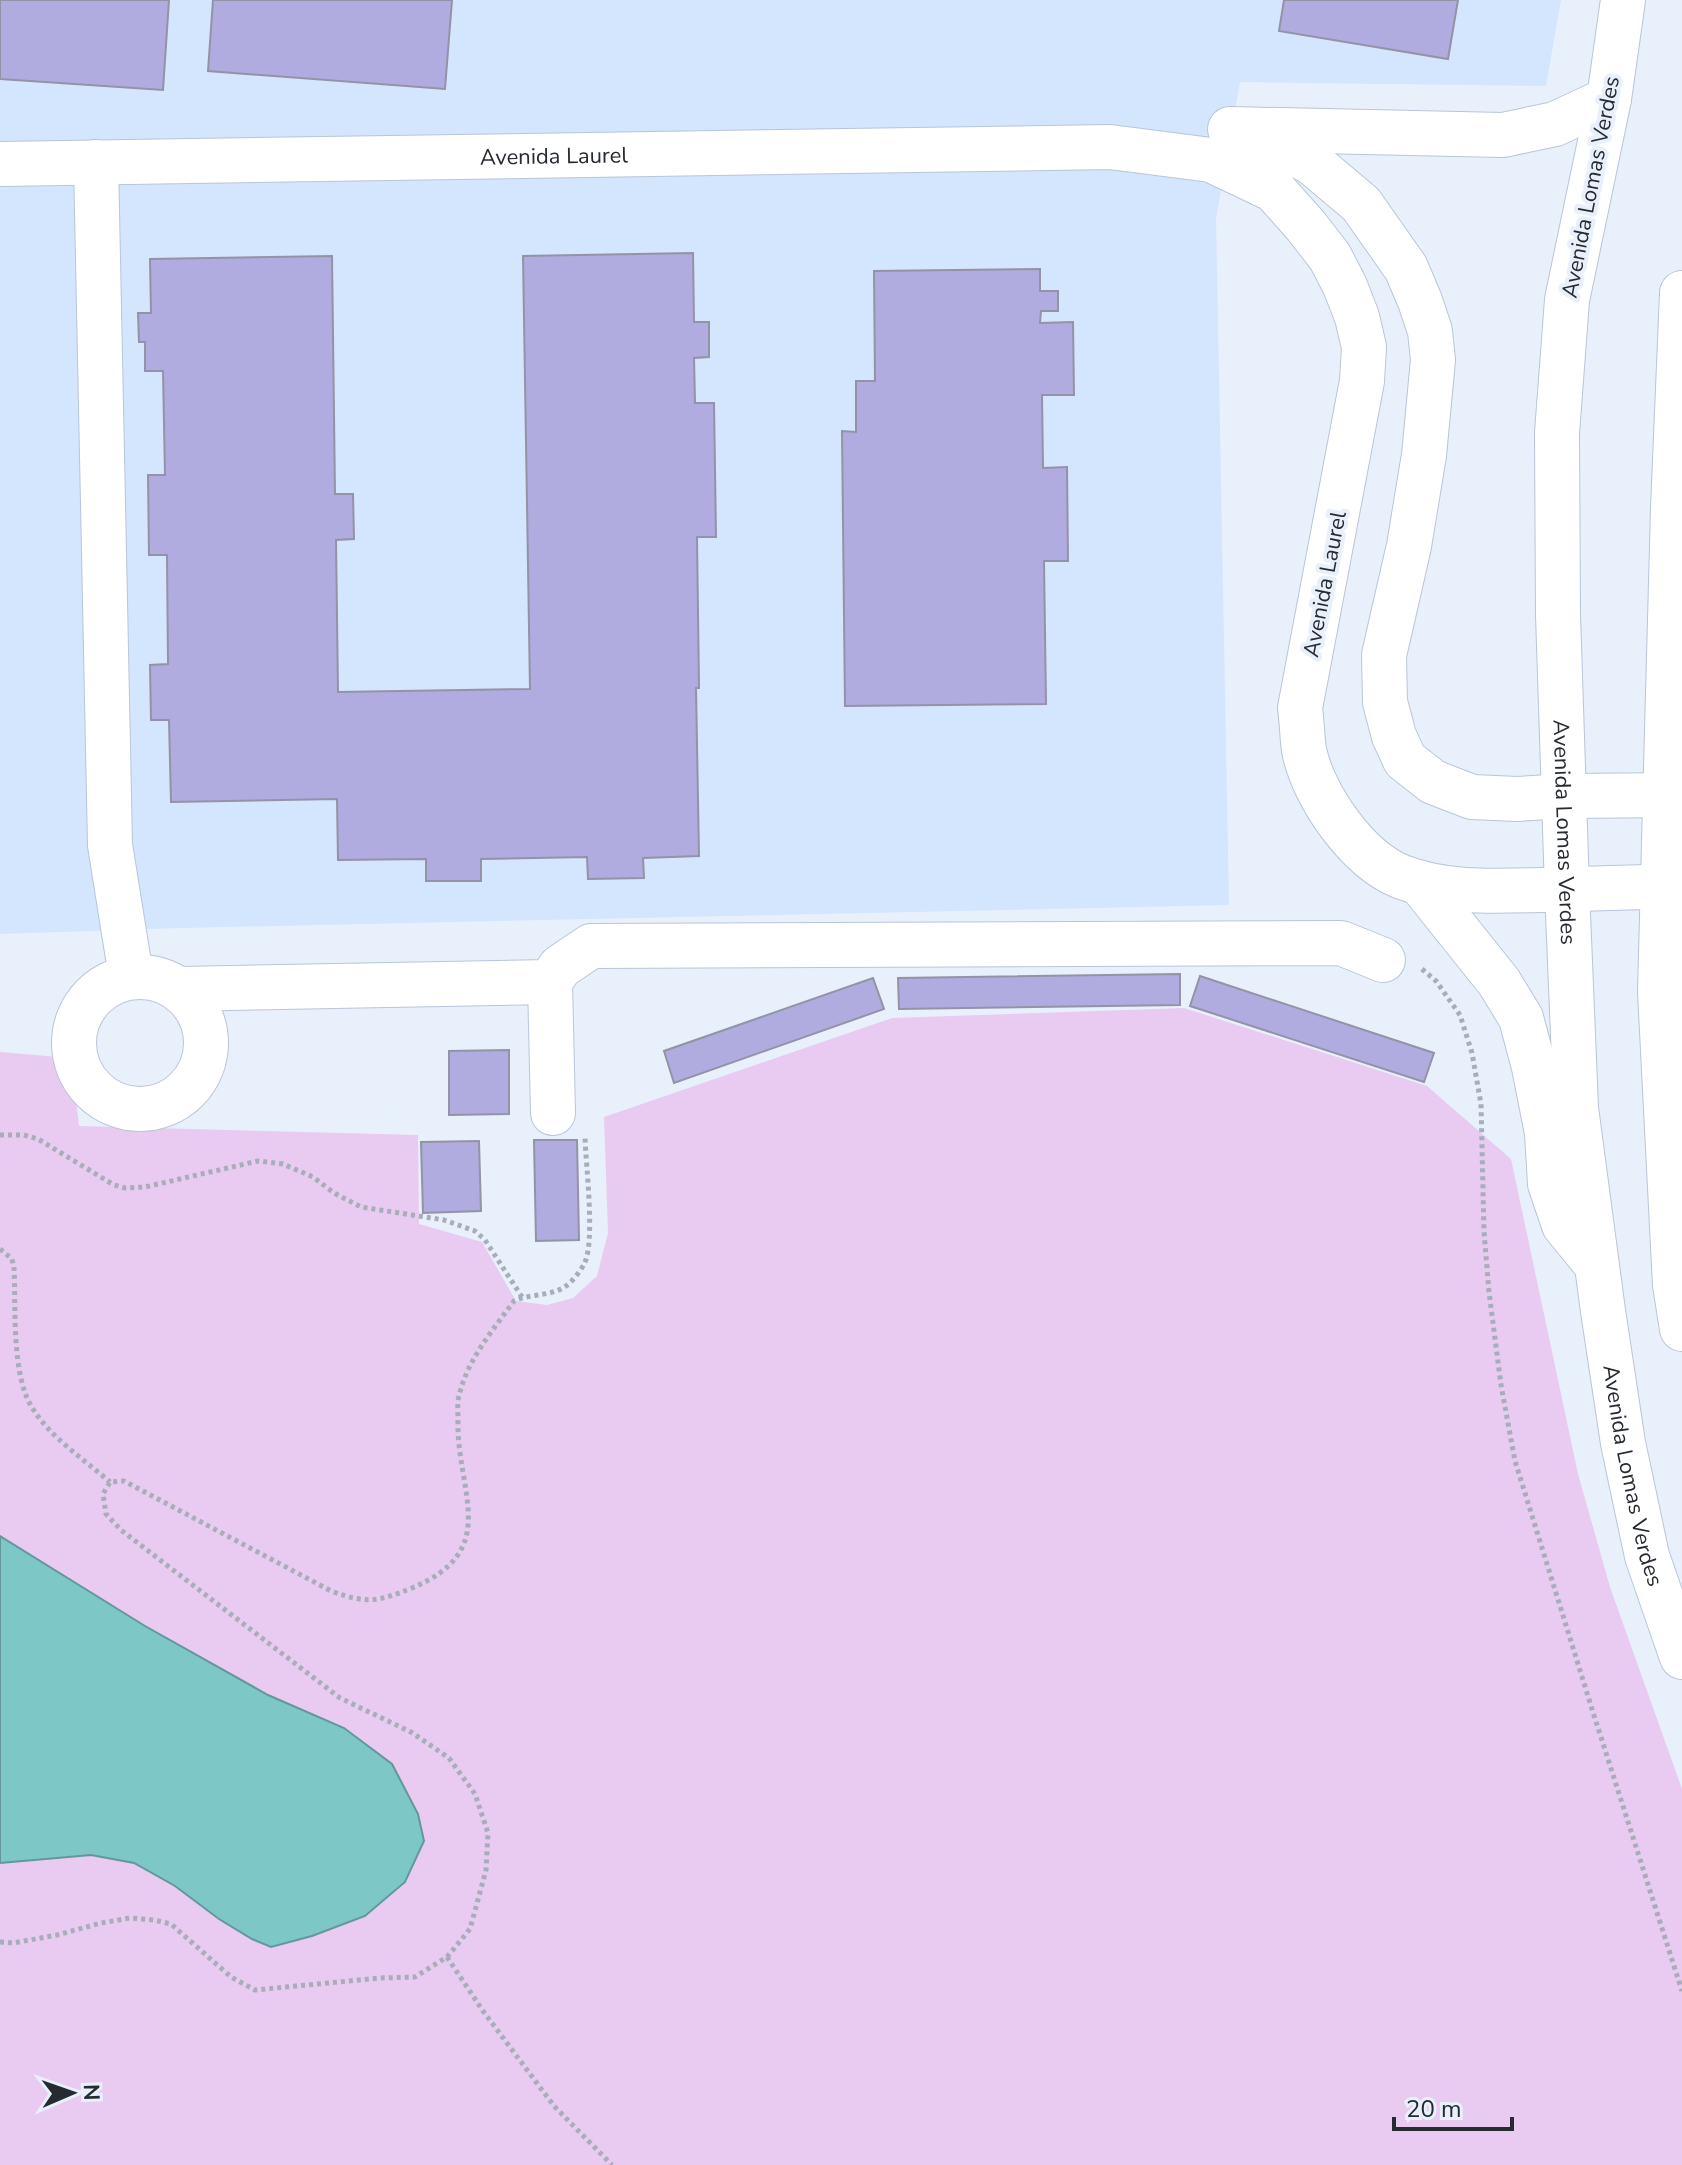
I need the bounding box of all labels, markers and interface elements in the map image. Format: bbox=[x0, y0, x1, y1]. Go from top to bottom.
street label: Avenida Lomas Verdes bbox=[1555, 74, 1627, 301]
street label: Avenida Laurel bbox=[480, 140, 629, 173]
street label: Avenida Laurel bbox=[1296, 508, 1354, 660]
street label: Avenida Lomas Verdes bbox=[1545, 719, 1583, 945]
street label: Avenida Lomas Verdes bbox=[1595, 1363, 1670, 1590]
north arrow bbox=[32, 2053, 112, 2133]
scale bar bbox=[1394, 2081, 1512, 2131]
text: N bbox=[76, 2084, 106, 2101]
text: 20 m bbox=[1406, 2093, 1462, 2125]

